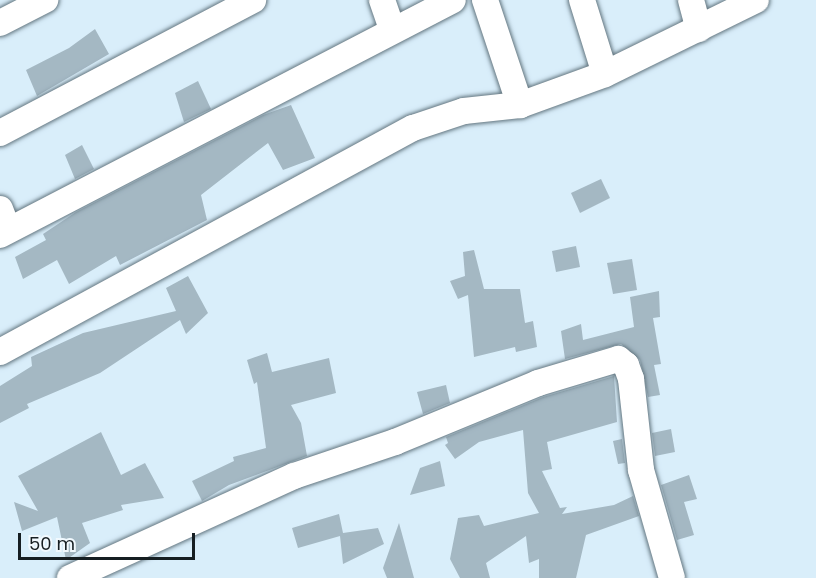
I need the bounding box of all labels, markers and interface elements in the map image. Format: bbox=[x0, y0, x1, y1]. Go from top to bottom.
scale bar bbox=[21, 521, 198, 559]
text: 50 m bbox=[29, 531, 75, 556]

